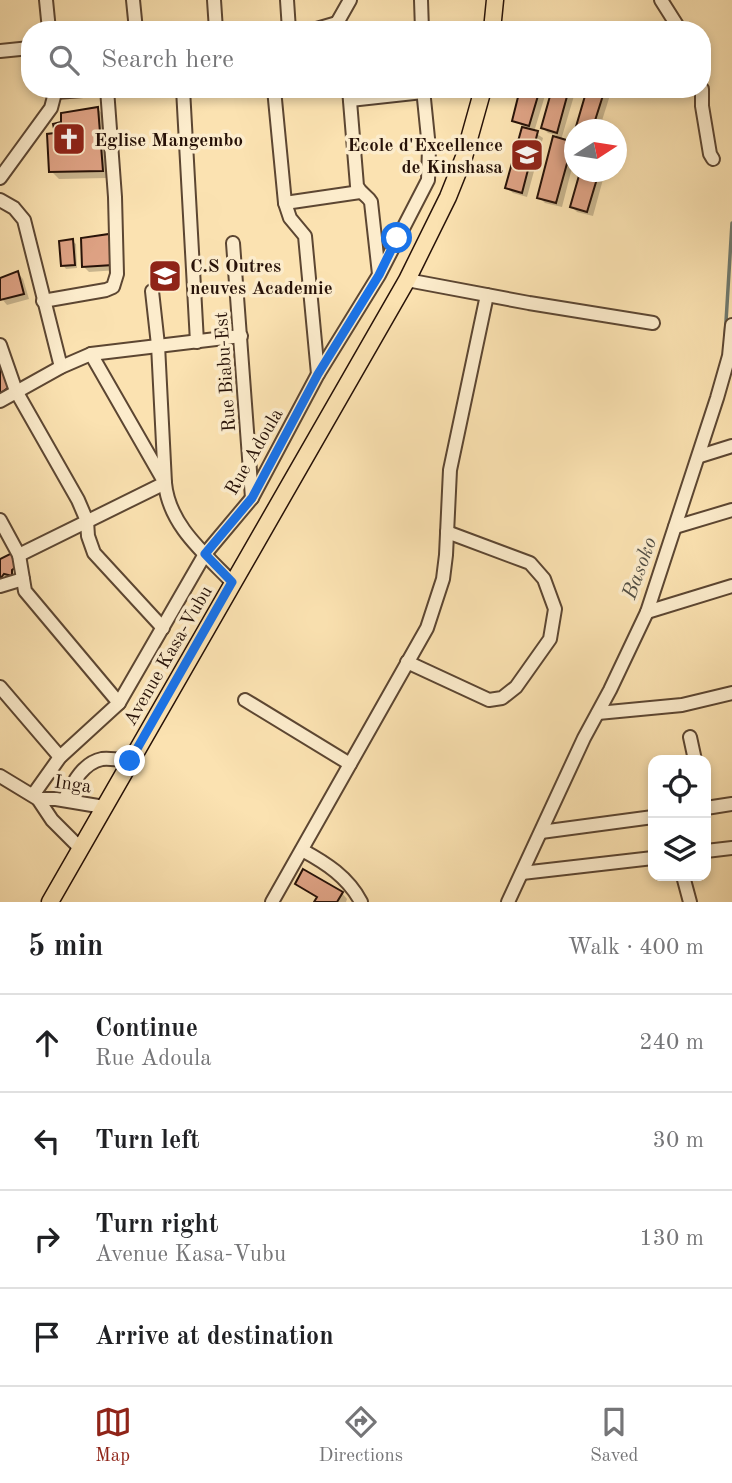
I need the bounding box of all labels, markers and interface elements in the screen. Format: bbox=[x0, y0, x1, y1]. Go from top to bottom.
search box bbox=[21, 21, 711, 98]
icon: search bbox=[45, 41, 83, 79]
text: Search here bbox=[101, 47, 234, 73]
north arrow bbox=[564, 119, 627, 182]
church icon: Eglise Mangembo bbox=[50, 120, 88, 158]
place label: Eglise Mangembo bbox=[94, 132, 243, 151]
school or university icon: Ecole d'Excellence de Kinshasa bbox=[508, 136, 546, 174]
place label: Ecole d'Excellence de Kinshasa bbox=[347, 137, 503, 178]
route start bbox=[381, 222, 412, 253]
school or university icon: C.S Outres neuves Academie bbox=[146, 257, 184, 295]
place label: C.S Outres neuves Academie bbox=[190, 258, 333, 299]
street label: Rue Biabu-Est bbox=[213, 311, 240, 433]
street label: Rue Adoula bbox=[223, 405, 288, 499]
water label: Basoko bbox=[619, 535, 661, 603]
street label: Avenue Kasa-Vubu bbox=[121, 583, 217, 729]
route end bbox=[114, 745, 145, 776]
map controls bbox=[648, 755, 711, 881]
button: locate bbox=[648, 755, 711, 818]
street label: Inga bbox=[53, 773, 93, 798]
button: layers bbox=[648, 818, 711, 881]
text: 5 min bbox=[28, 932, 103, 962]
text: Walk · 400 m bbox=[568, 936, 704, 959]
text: Continue bbox=[95, 1016, 198, 1042]
icon: ahead bbox=[28, 1024, 66, 1062]
text: 240 m bbox=[639, 1031, 704, 1054]
text: Rue Adoula bbox=[95, 1047, 212, 1070]
icon: left bbox=[28, 1122, 66, 1160]
text: Turn left bbox=[95, 1128, 200, 1154]
text: 30 m bbox=[653, 1129, 704, 1152]
text: Turn right bbox=[95, 1212, 218, 1238]
icon: right bbox=[28, 1220, 66, 1258]
text: 130 m bbox=[639, 1227, 704, 1250]
text: Avenue Kasa-Vubu bbox=[95, 1243, 286, 1266]
icon: arrive bbox=[28, 1318, 66, 1356]
text: Arrive at destination bbox=[95, 1324, 334, 1350]
tab: Map bbox=[94, 1403, 132, 1468]
tab: Directions bbox=[319, 1403, 403, 1468]
tab: Saved bbox=[590, 1403, 638, 1468]

